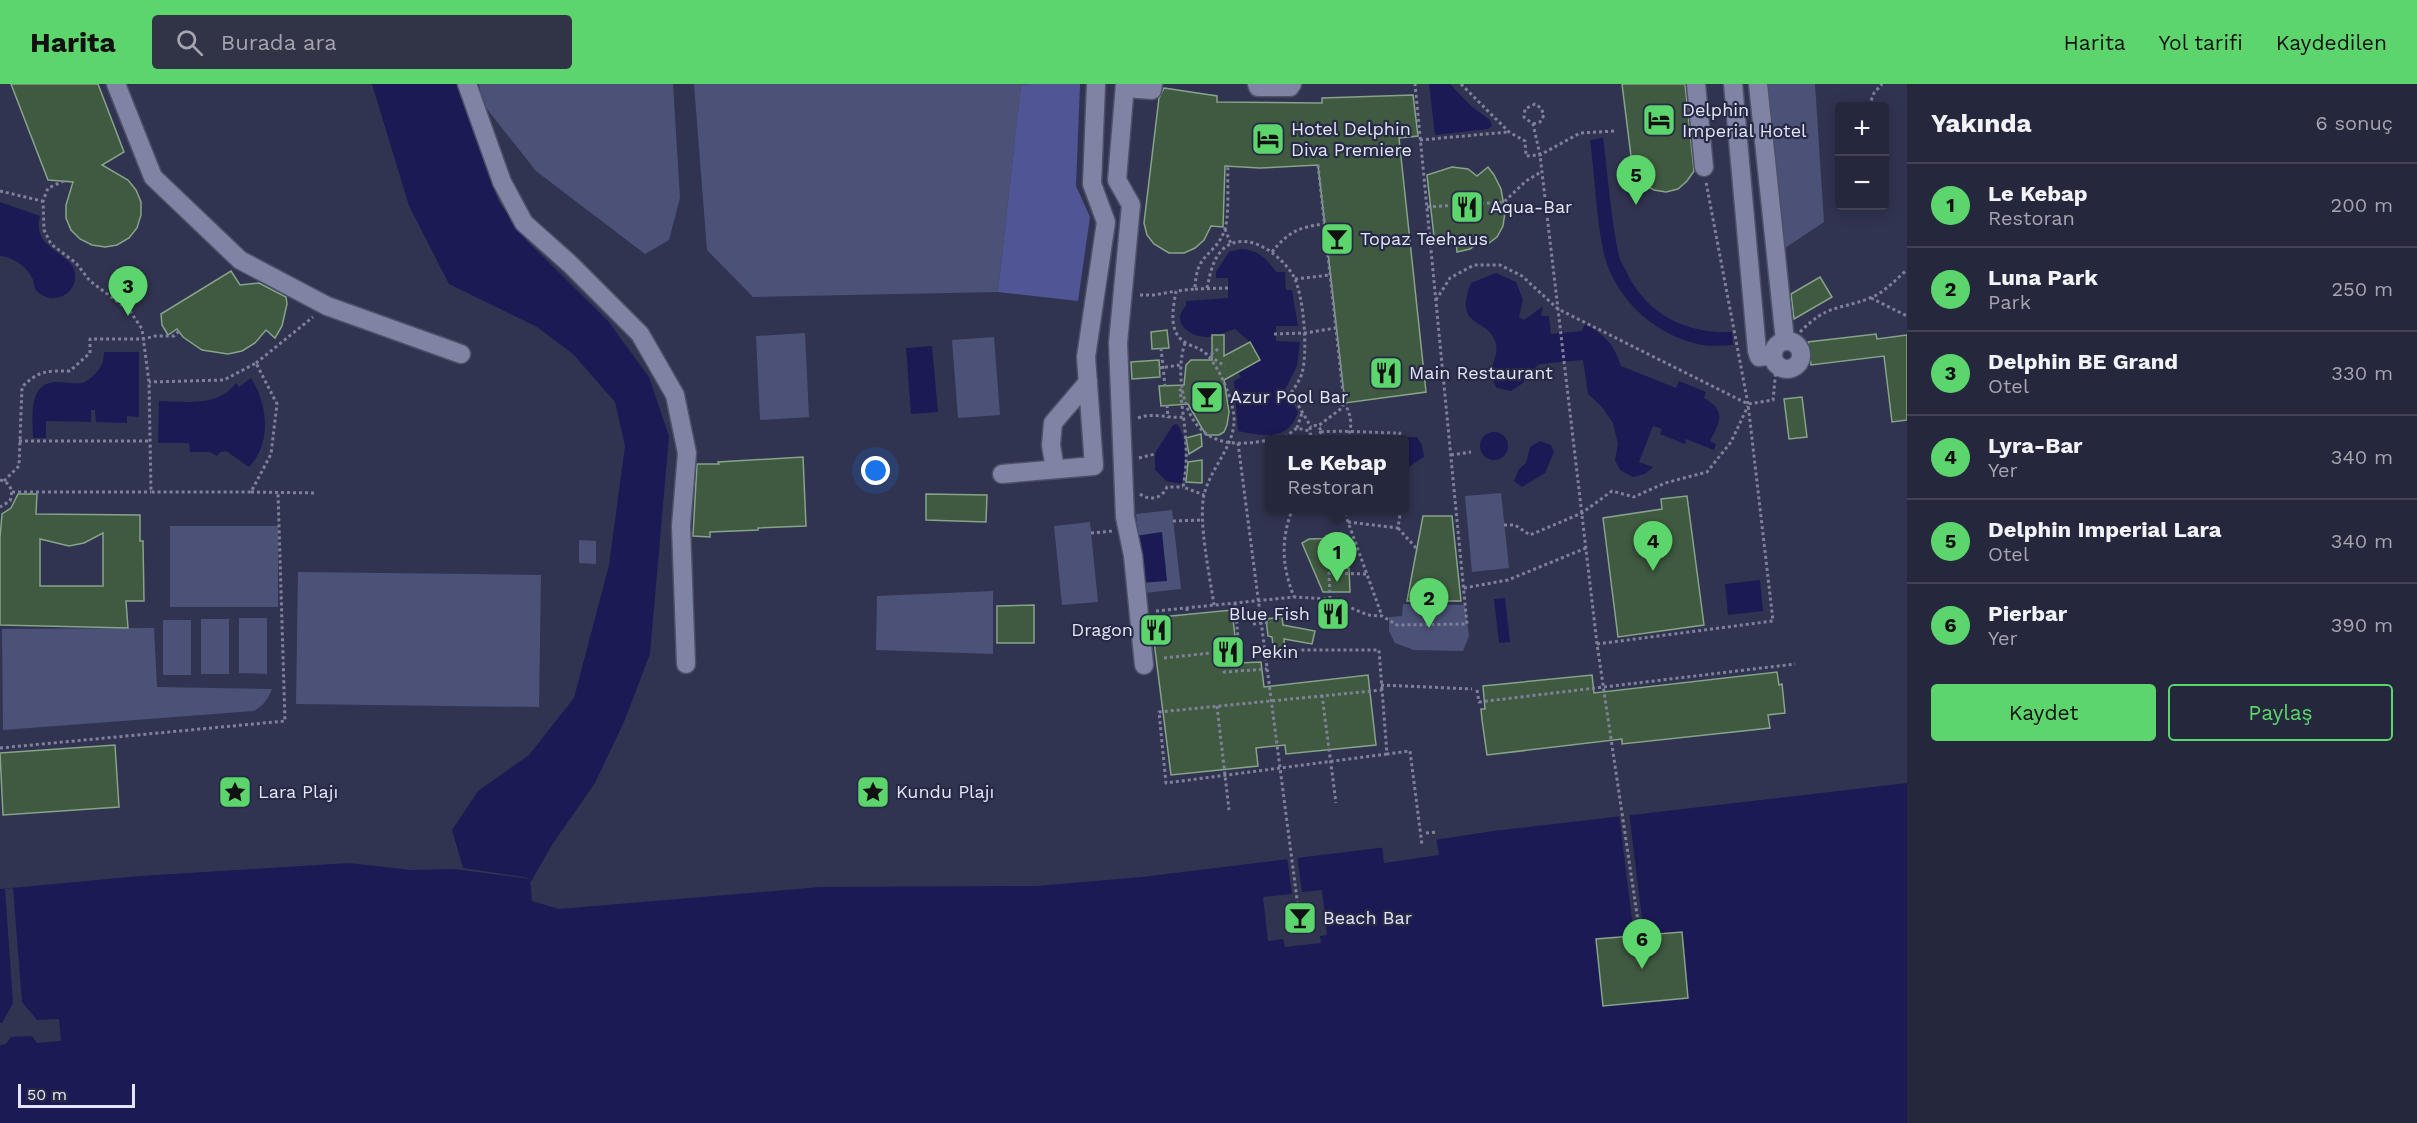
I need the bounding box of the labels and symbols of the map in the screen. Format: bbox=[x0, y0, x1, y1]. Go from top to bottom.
place label: Delphin Imperial Hotel bbox=[1682, 99, 1807, 141]
hotel icon: Delphin Imperial Hotel bbox=[1641, 102, 1677, 138]
place label: Hotel Delphin Diva Premiere bbox=[1291, 118, 1412, 160]
hotel icon: Hotel Delphin Diva Premiere bbox=[1250, 121, 1286, 157]
pin: 5 bbox=[1616, 156, 1656, 205]
restaurant icon: Aqua-Bar bbox=[1449, 189, 1485, 225]
place label: Aqua-Bar bbox=[1490, 196, 1572, 217]
bar icon: Topaz Teehaus bbox=[1319, 221, 1355, 257]
place label: Topaz Teehaus bbox=[1360, 228, 1488, 249]
pin: 3 bbox=[108, 266, 148, 316]
restaurant icon: Main Restaurant bbox=[1368, 355, 1404, 391]
place label: Main Restaurant bbox=[1409, 362, 1553, 383]
bar icon: Azur Pool Bar bbox=[1189, 379, 1225, 415]
place label: Azur Pool Bar bbox=[1230, 386, 1348, 407]
your location bbox=[861, 456, 890, 485]
pin: 4 bbox=[1634, 522, 1672, 571]
pin: 1 bbox=[1318, 532, 1356, 582]
pin: 2 bbox=[1410, 578, 1448, 628]
restaurant icon: Blue Fish bbox=[1315, 596, 1351, 632]
place label: Blue Fish bbox=[1229, 603, 1310, 624]
restaurant icon: Dragon bbox=[1138, 612, 1174, 648]
place label: Dragon bbox=[1071, 619, 1133, 640]
restaurant icon: Pekin bbox=[1210, 634, 1246, 670]
place label: Pekin bbox=[1251, 641, 1298, 662]
place icon: Lara Plajı bbox=[217, 774, 253, 810]
place icon: Kundu Plajı bbox=[855, 774, 891, 810]
place label: Lara Plajı bbox=[258, 781, 338, 802]
place label: Kundu Plajı bbox=[896, 781, 994, 802]
bar icon: Beach Bar bbox=[1282, 900, 1318, 936]
place label: Beach Bar bbox=[1323, 907, 1412, 928]
pin: 6 bbox=[1622, 920, 1662, 969]
scale bar bbox=[18, 1081, 135, 1108]

